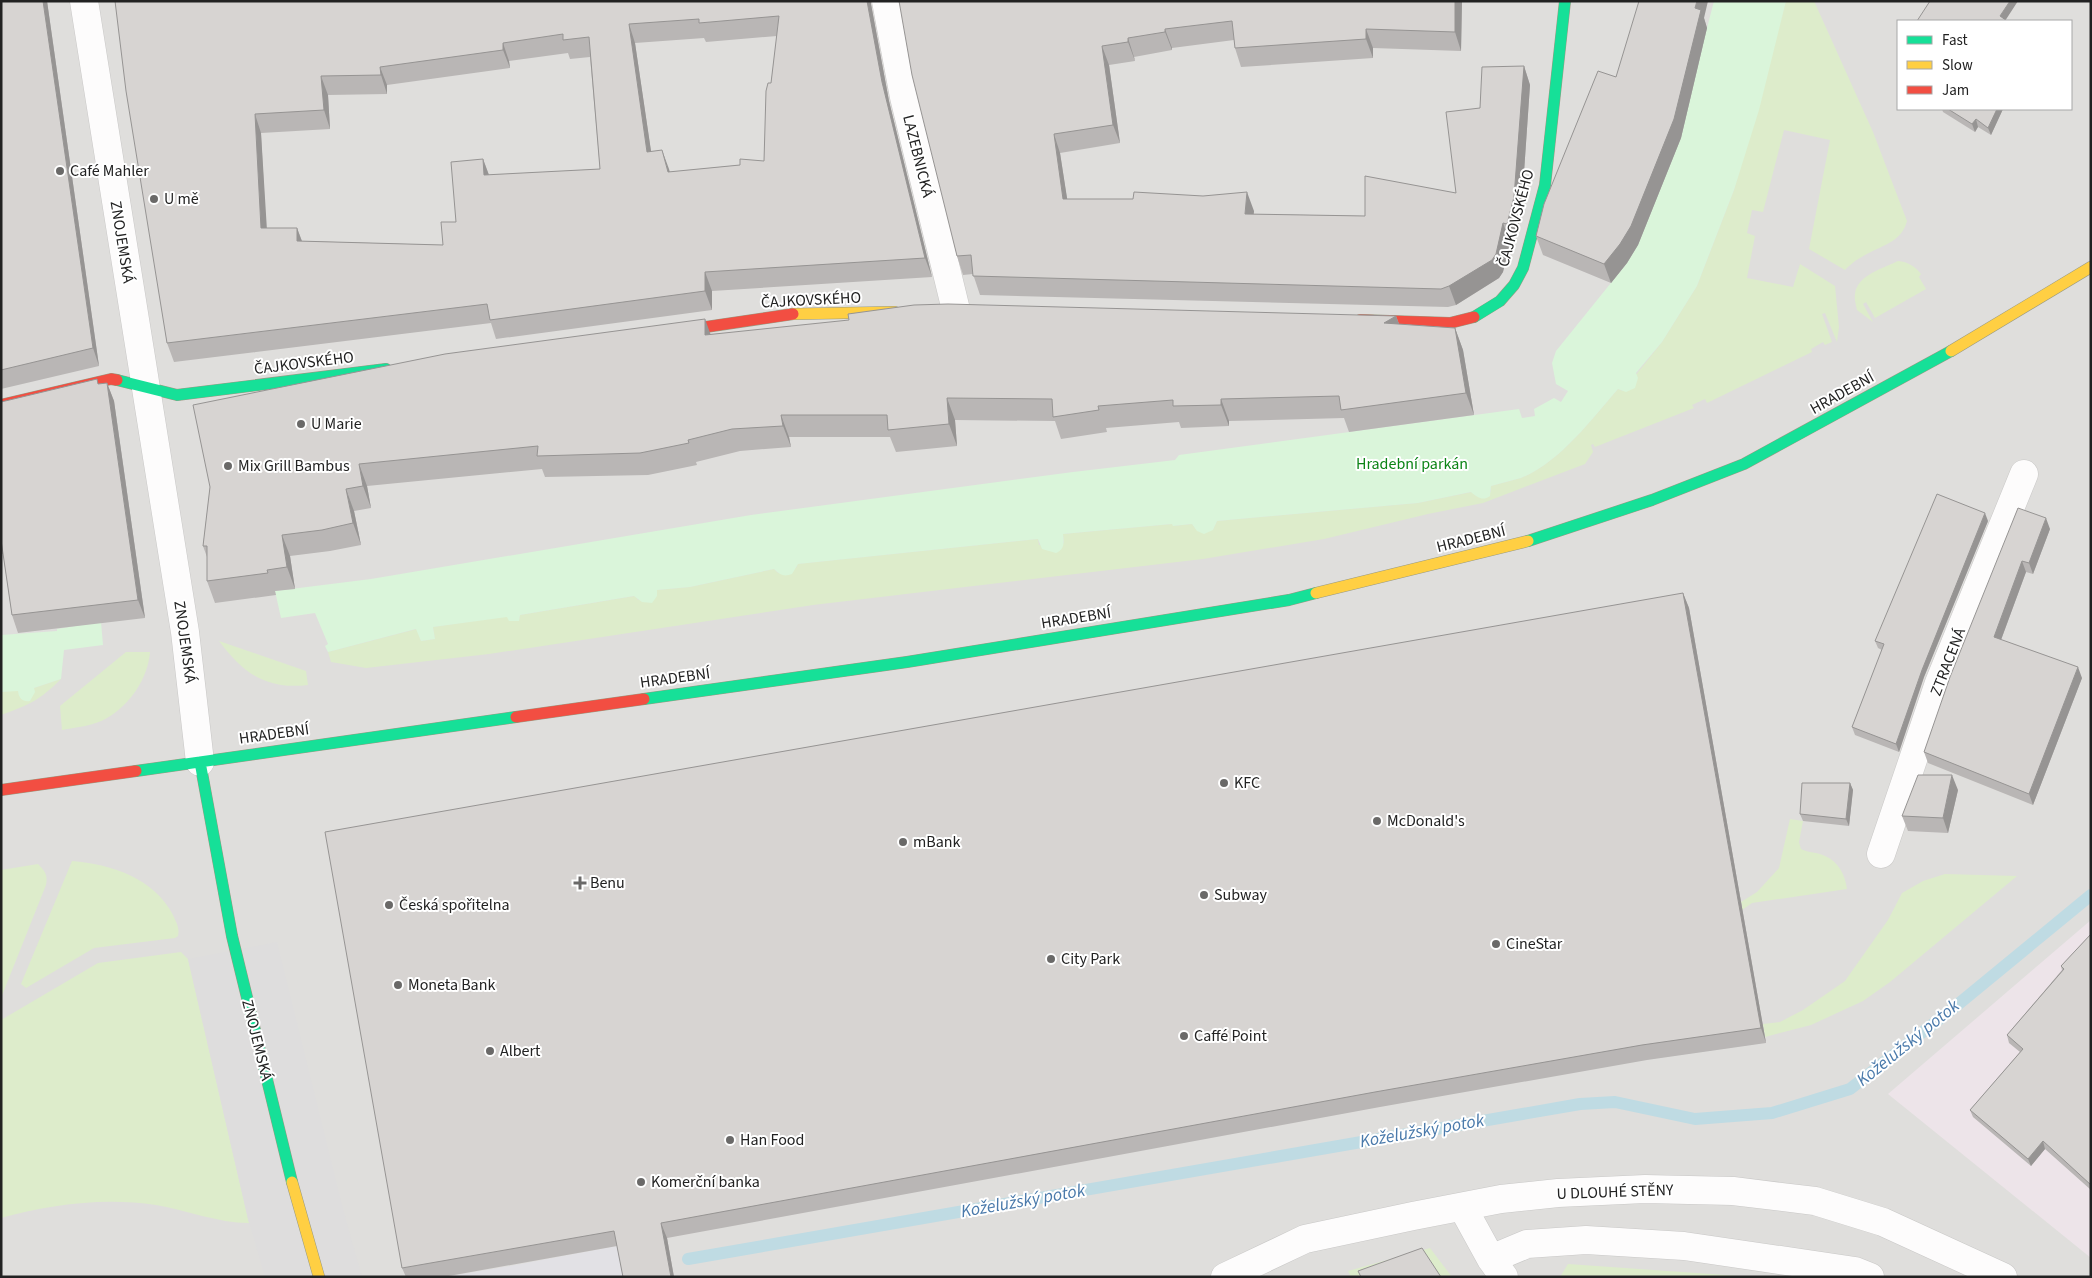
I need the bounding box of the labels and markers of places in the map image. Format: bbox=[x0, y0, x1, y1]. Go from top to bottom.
place label: Café Mahler bbox=[70, 160, 149, 182]
marker: Café Mahler bbox=[54, 165, 66, 177]
place label: U mě bbox=[164, 188, 199, 210]
marker: U mě bbox=[148, 193, 160, 205]
place label: U Marie bbox=[311, 413, 362, 435]
marker: U Marie bbox=[295, 418, 307, 430]
place label: Mix Grill Bambus bbox=[238, 455, 350, 477]
marker: Mix Grill Bambus bbox=[222, 460, 234, 472]
place label: KFC bbox=[1234, 772, 1260, 794]
marker: KFC bbox=[1218, 777, 1230, 789]
place label: McDonald's bbox=[1387, 810, 1465, 832]
marker: McDonald's bbox=[1371, 815, 1383, 827]
place label: mBank bbox=[913, 831, 960, 853]
marker: mBank bbox=[897, 836, 909, 848]
place label: Benu bbox=[590, 872, 625, 894]
marker: Benu bbox=[574, 877, 586, 889]
place label: Subway bbox=[1214, 884, 1267, 906]
marker: Subway bbox=[1198, 889, 1210, 901]
place label: Česká spořitelna bbox=[399, 894, 510, 916]
marker: Česká spořitelna bbox=[383, 899, 395, 911]
place label: CineStar bbox=[1506, 933, 1563, 955]
marker: CineStar bbox=[1490, 938, 1502, 950]
place label: City Park bbox=[1061, 948, 1120, 970]
marker: City Park bbox=[1045, 953, 1057, 965]
place label: Moneta Bank bbox=[408, 974, 495, 996]
marker: Moneta Bank bbox=[392, 979, 404, 991]
place label: Caffé Point bbox=[1194, 1025, 1267, 1047]
marker: Caffé Point bbox=[1178, 1030, 1190, 1042]
place label: Albert bbox=[500, 1040, 541, 1062]
marker: Albert bbox=[484, 1045, 496, 1057]
place label: Han Food bbox=[740, 1129, 804, 1151]
marker: Han Food bbox=[724, 1134, 736, 1146]
place label: Komerční banka bbox=[651, 1171, 760, 1193]
marker: Komerční banka bbox=[635, 1176, 647, 1188]

